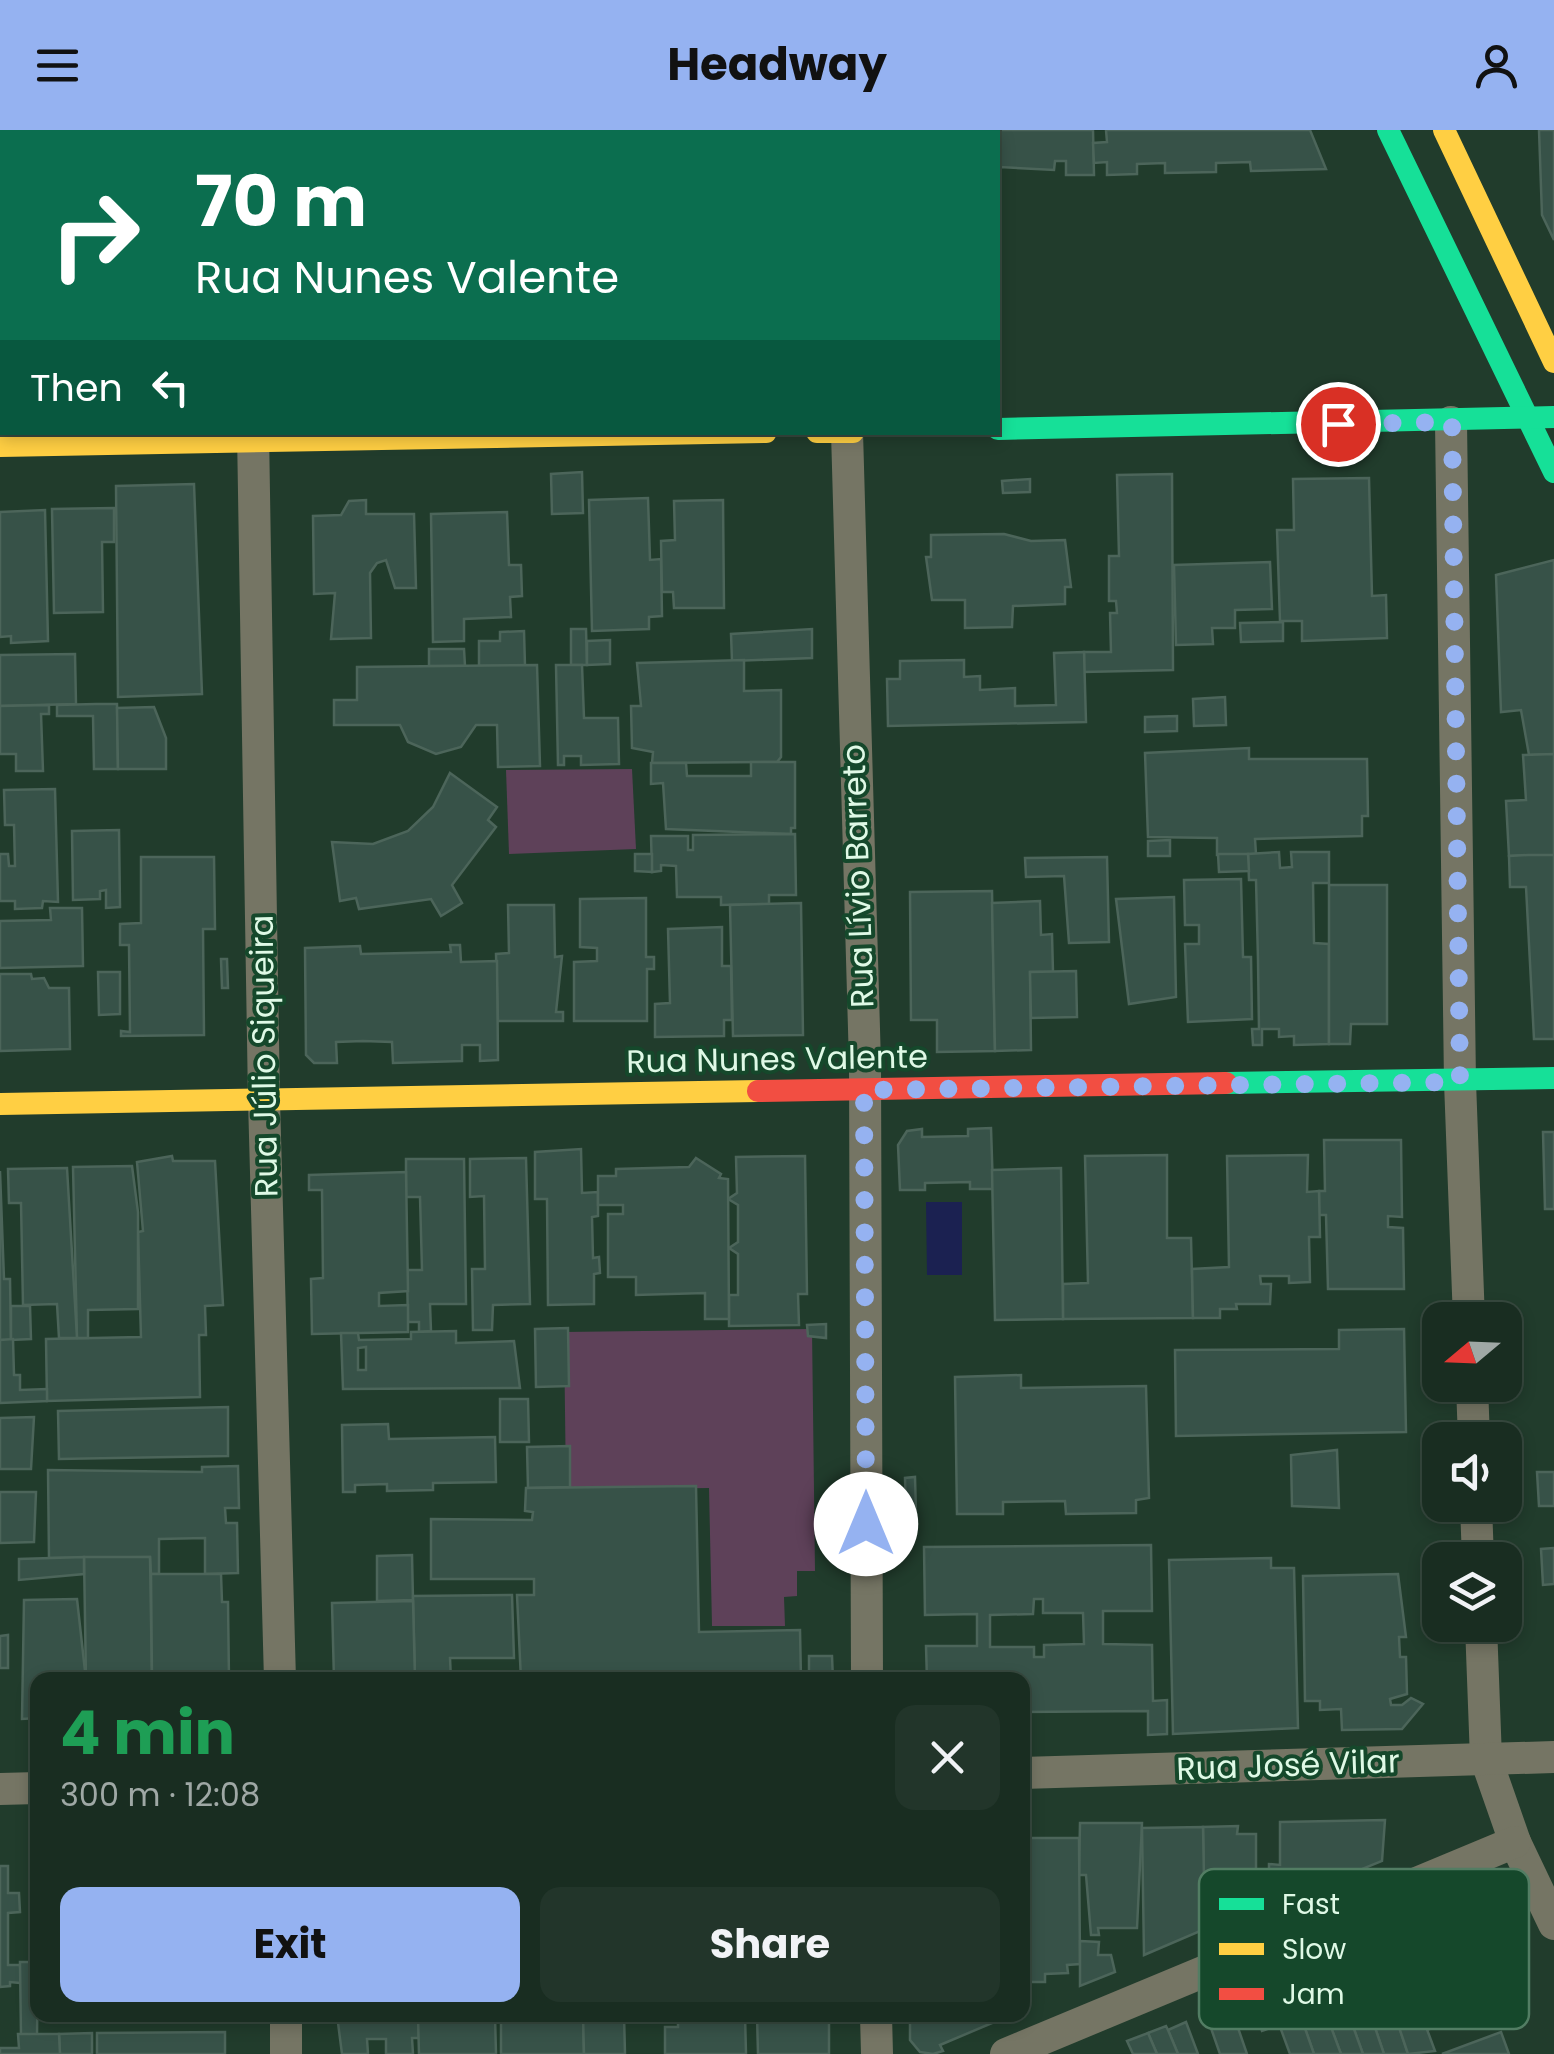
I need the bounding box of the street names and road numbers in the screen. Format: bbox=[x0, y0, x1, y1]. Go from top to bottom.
street label: Rua Lívio Barreto bbox=[830, 743, 885, 1009]
street label: Rua Júlio Siqueira bbox=[239, 914, 288, 1198]
street label: Rua Nunes Valente bbox=[626, 1033, 928, 1084]
street label: Rua José Vilar bbox=[1175, 1738, 1401, 1791]

